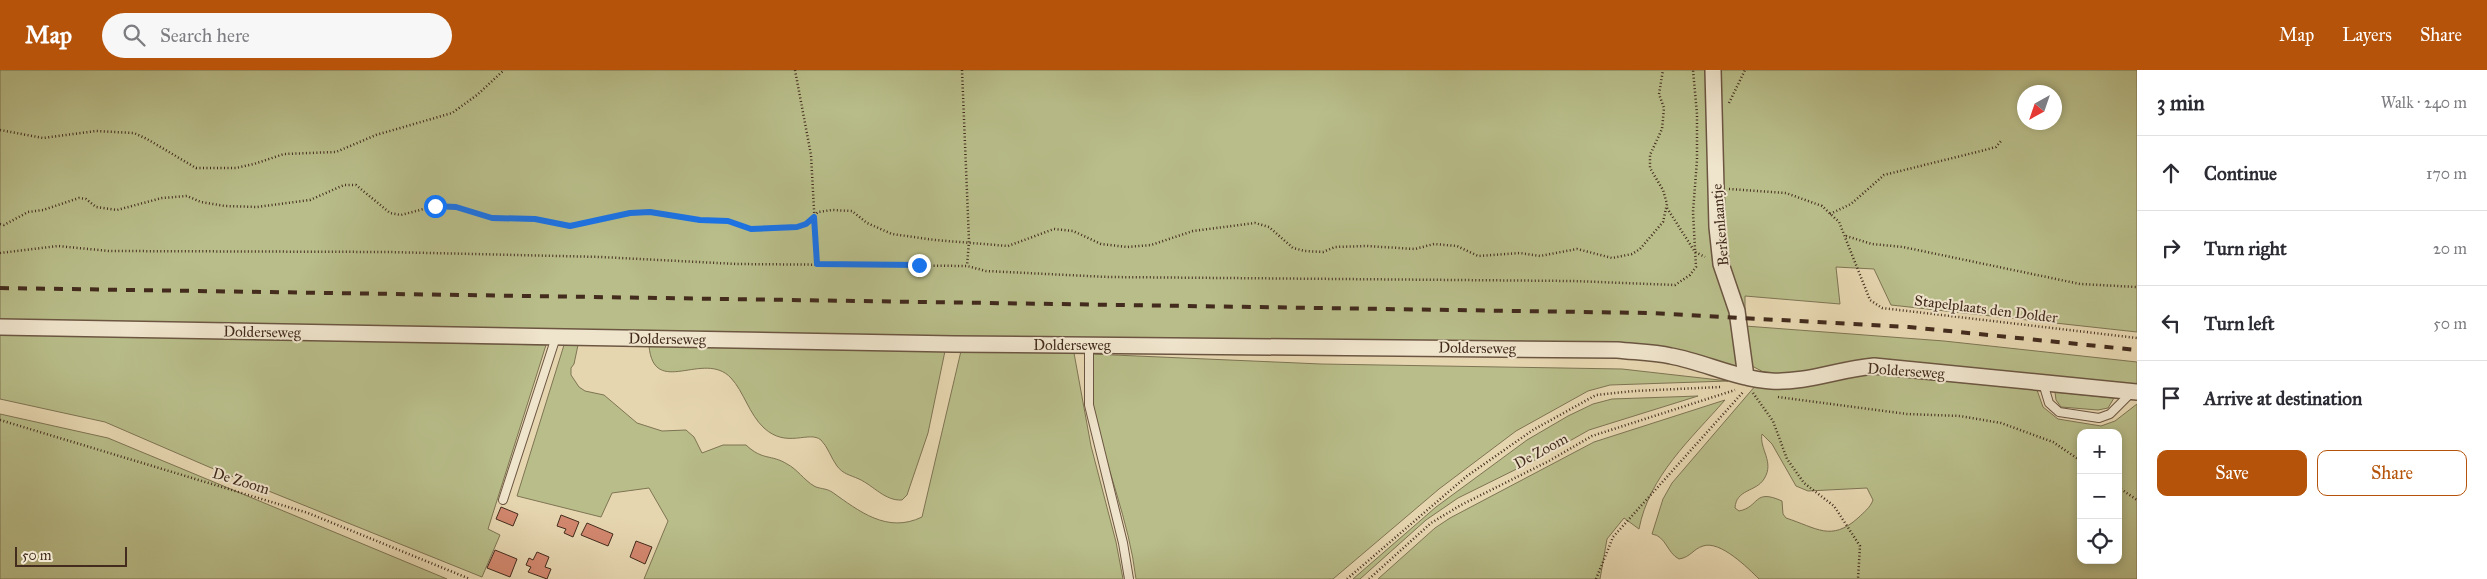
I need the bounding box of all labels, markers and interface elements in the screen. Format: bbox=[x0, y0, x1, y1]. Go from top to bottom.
search box bbox=[102, 13, 452, 58]
text: Map bbox=[25, 20, 72, 50]
icon: search bbox=[120, 21, 148, 49]
text: Search here bbox=[160, 24, 250, 47]
text: Map bbox=[2279, 24, 2314, 46]
text: Layers bbox=[2342, 24, 2392, 46]
text: Share bbox=[2420, 24, 2462, 46]
north arrow bbox=[2017, 85, 2062, 130]
text: 3 min bbox=[2157, 90, 2205, 116]
text: Walk · 240 m bbox=[2381, 93, 2467, 112]
icon: ahead bbox=[2157, 159, 2185, 187]
text: Continue bbox=[2204, 162, 2277, 185]
text: 170 m bbox=[2426, 164, 2467, 183]
street label: Berkenlaantje bbox=[1707, 183, 1733, 267]
route start bbox=[424, 195, 447, 218]
icon: right bbox=[2157, 234, 2185, 262]
text: Turn right bbox=[2204, 237, 2287, 260]
text: 20 m bbox=[2433, 239, 2467, 258]
route end bbox=[908, 254, 931, 277]
street label: Stapelplaats den Dolder bbox=[1913, 291, 2059, 327]
icon: left bbox=[2157, 309, 2185, 337]
text: Turn left bbox=[2204, 312, 2274, 335]
text: 50 m bbox=[2433, 314, 2467, 333]
street label: Dolderseweg bbox=[223, 322, 302, 342]
street label: Dolderseweg bbox=[628, 329, 707, 349]
street label: Dolderseweg bbox=[1033, 336, 1112, 354]
street label: Dolderseweg bbox=[1438, 338, 1517, 358]
street label: Dolderseweg bbox=[1867, 359, 1946, 383]
icon: arrive bbox=[2157, 384, 2185, 412]
text: Arrive at destination bbox=[2204, 387, 2362, 410]
street label: De Zoom bbox=[1511, 429, 1571, 473]
map controls bbox=[2077, 429, 2122, 564]
button: + bbox=[2077, 429, 2122, 474]
button: Save bbox=[2157, 450, 2307, 496]
button: Share bbox=[2317, 450, 2467, 496]
street label: De Zoom bbox=[210, 464, 272, 498]
button: − bbox=[2077, 474, 2122, 519]
button: locate bbox=[2077, 519, 2122, 564]
scale bar bbox=[15, 544, 128, 567]
text: 50 m bbox=[22, 547, 51, 564]

